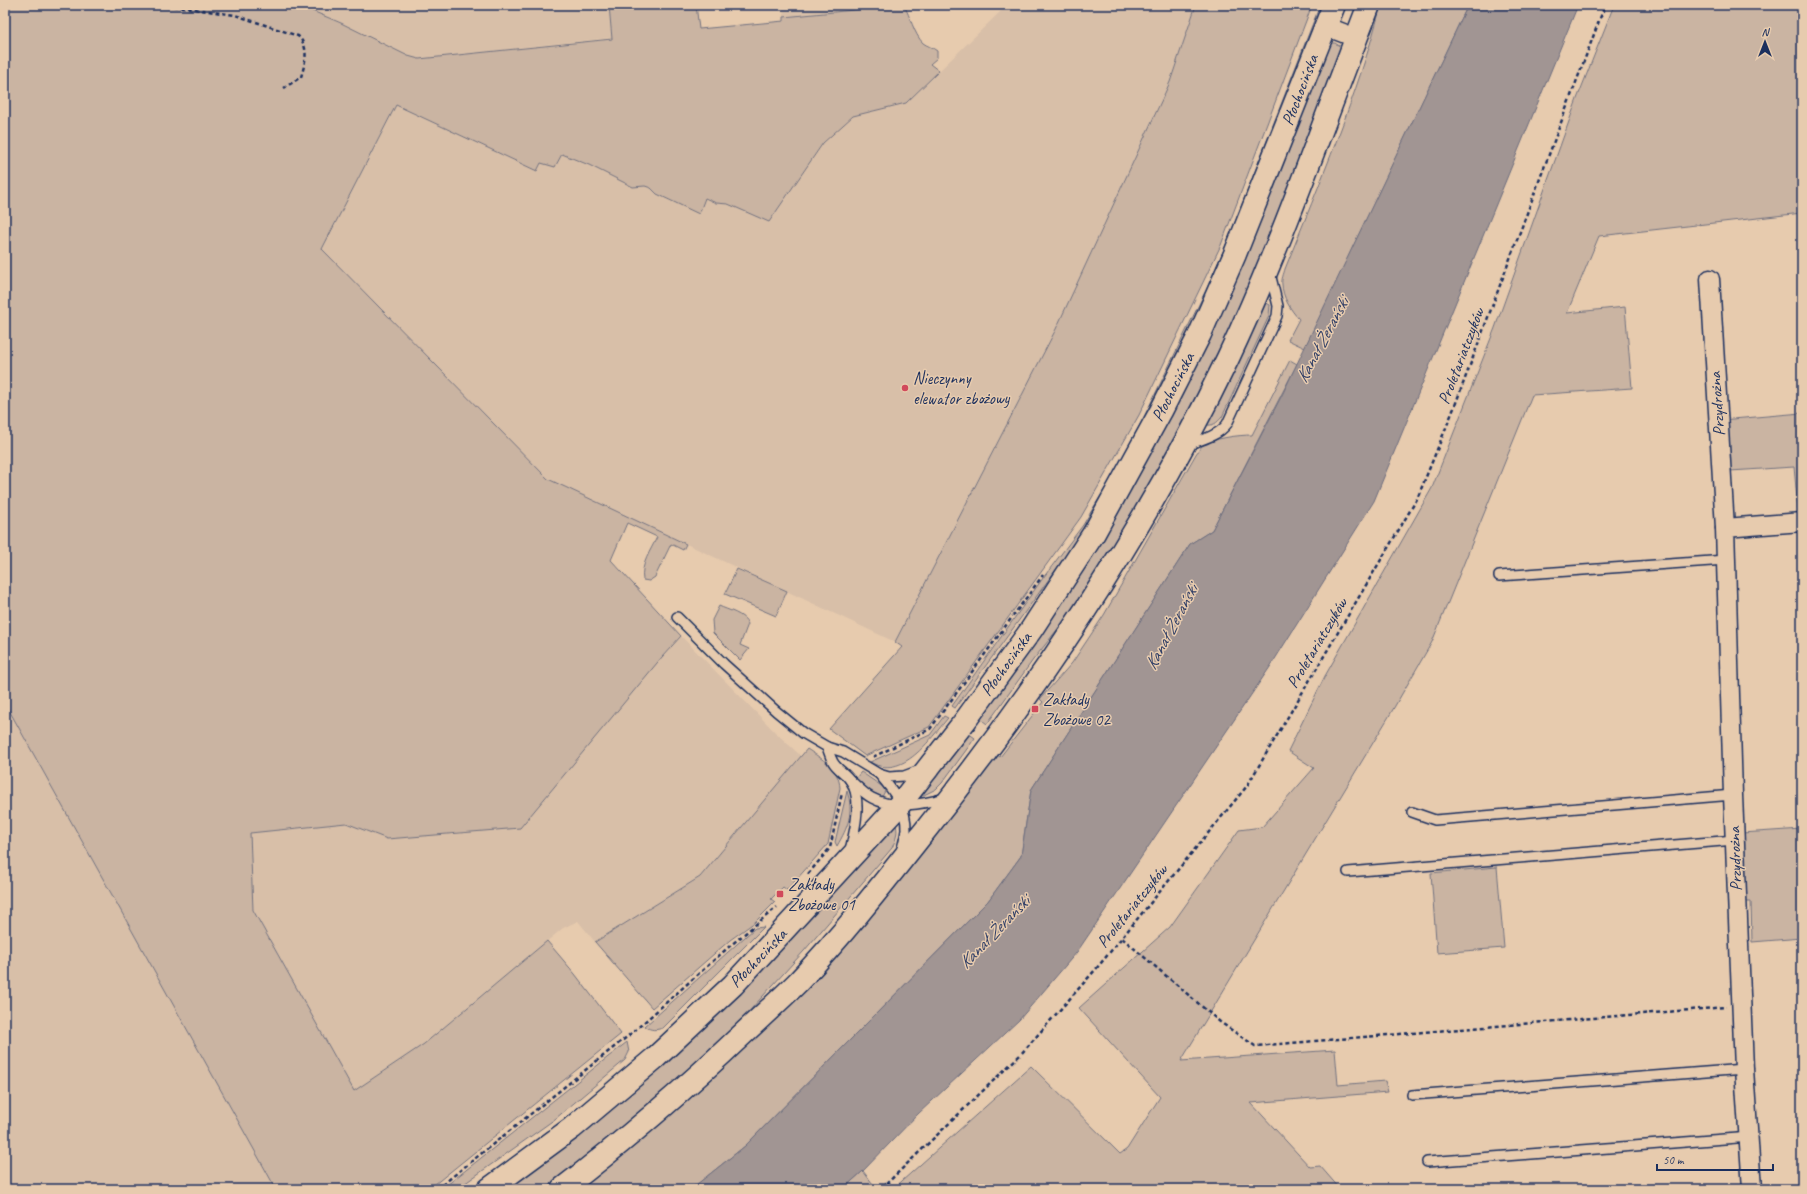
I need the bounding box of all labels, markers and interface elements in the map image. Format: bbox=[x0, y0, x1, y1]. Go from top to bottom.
north arrow bbox=[1745, 22, 1785, 62]
text: N bbox=[1762, 25, 1771, 39]
street label: Płochocińska bbox=[1277, 50, 1324, 128]
water label: Kanał Żerański bbox=[1290, 290, 1356, 386]
street label: Proletariatczyków bbox=[1433, 304, 1489, 407]
street label: Płochocińska bbox=[1147, 348, 1200, 425]
place label: Nieczynny elewator zbożowy bbox=[913, 368, 1010, 409]
street label: Przydrożna bbox=[1704, 370, 1730, 437]
marker: Nieczynny elewator zbożowy bbox=[900, 383, 910, 393]
water label: Kanał Żerański bbox=[1139, 577, 1205, 673]
street label: Proletariatczyków bbox=[1282, 593, 1353, 692]
street label: Płochocińska bbox=[976, 627, 1037, 700]
place label: Zakłady Zbożowe 02 bbox=[1043, 689, 1111, 730]
marker: Zakłady Zbożowe 02 bbox=[1030, 704, 1040, 714]
street label: Przydrożna bbox=[1723, 825, 1747, 892]
street label: Proletariatczyków bbox=[1092, 859, 1173, 952]
place label: Zakłady Zbożowe 01 bbox=[788, 874, 856, 915]
water label: Kanał Żerański bbox=[954, 888, 1037, 973]
marker: Zakłady Zbożowe 01 bbox=[775, 889, 785, 899]
street label: Płochocińska bbox=[725, 923, 792, 992]
scale bar bbox=[1657, 1146, 1773, 1172]
text: 50 m bbox=[1663, 1152, 1685, 1168]

